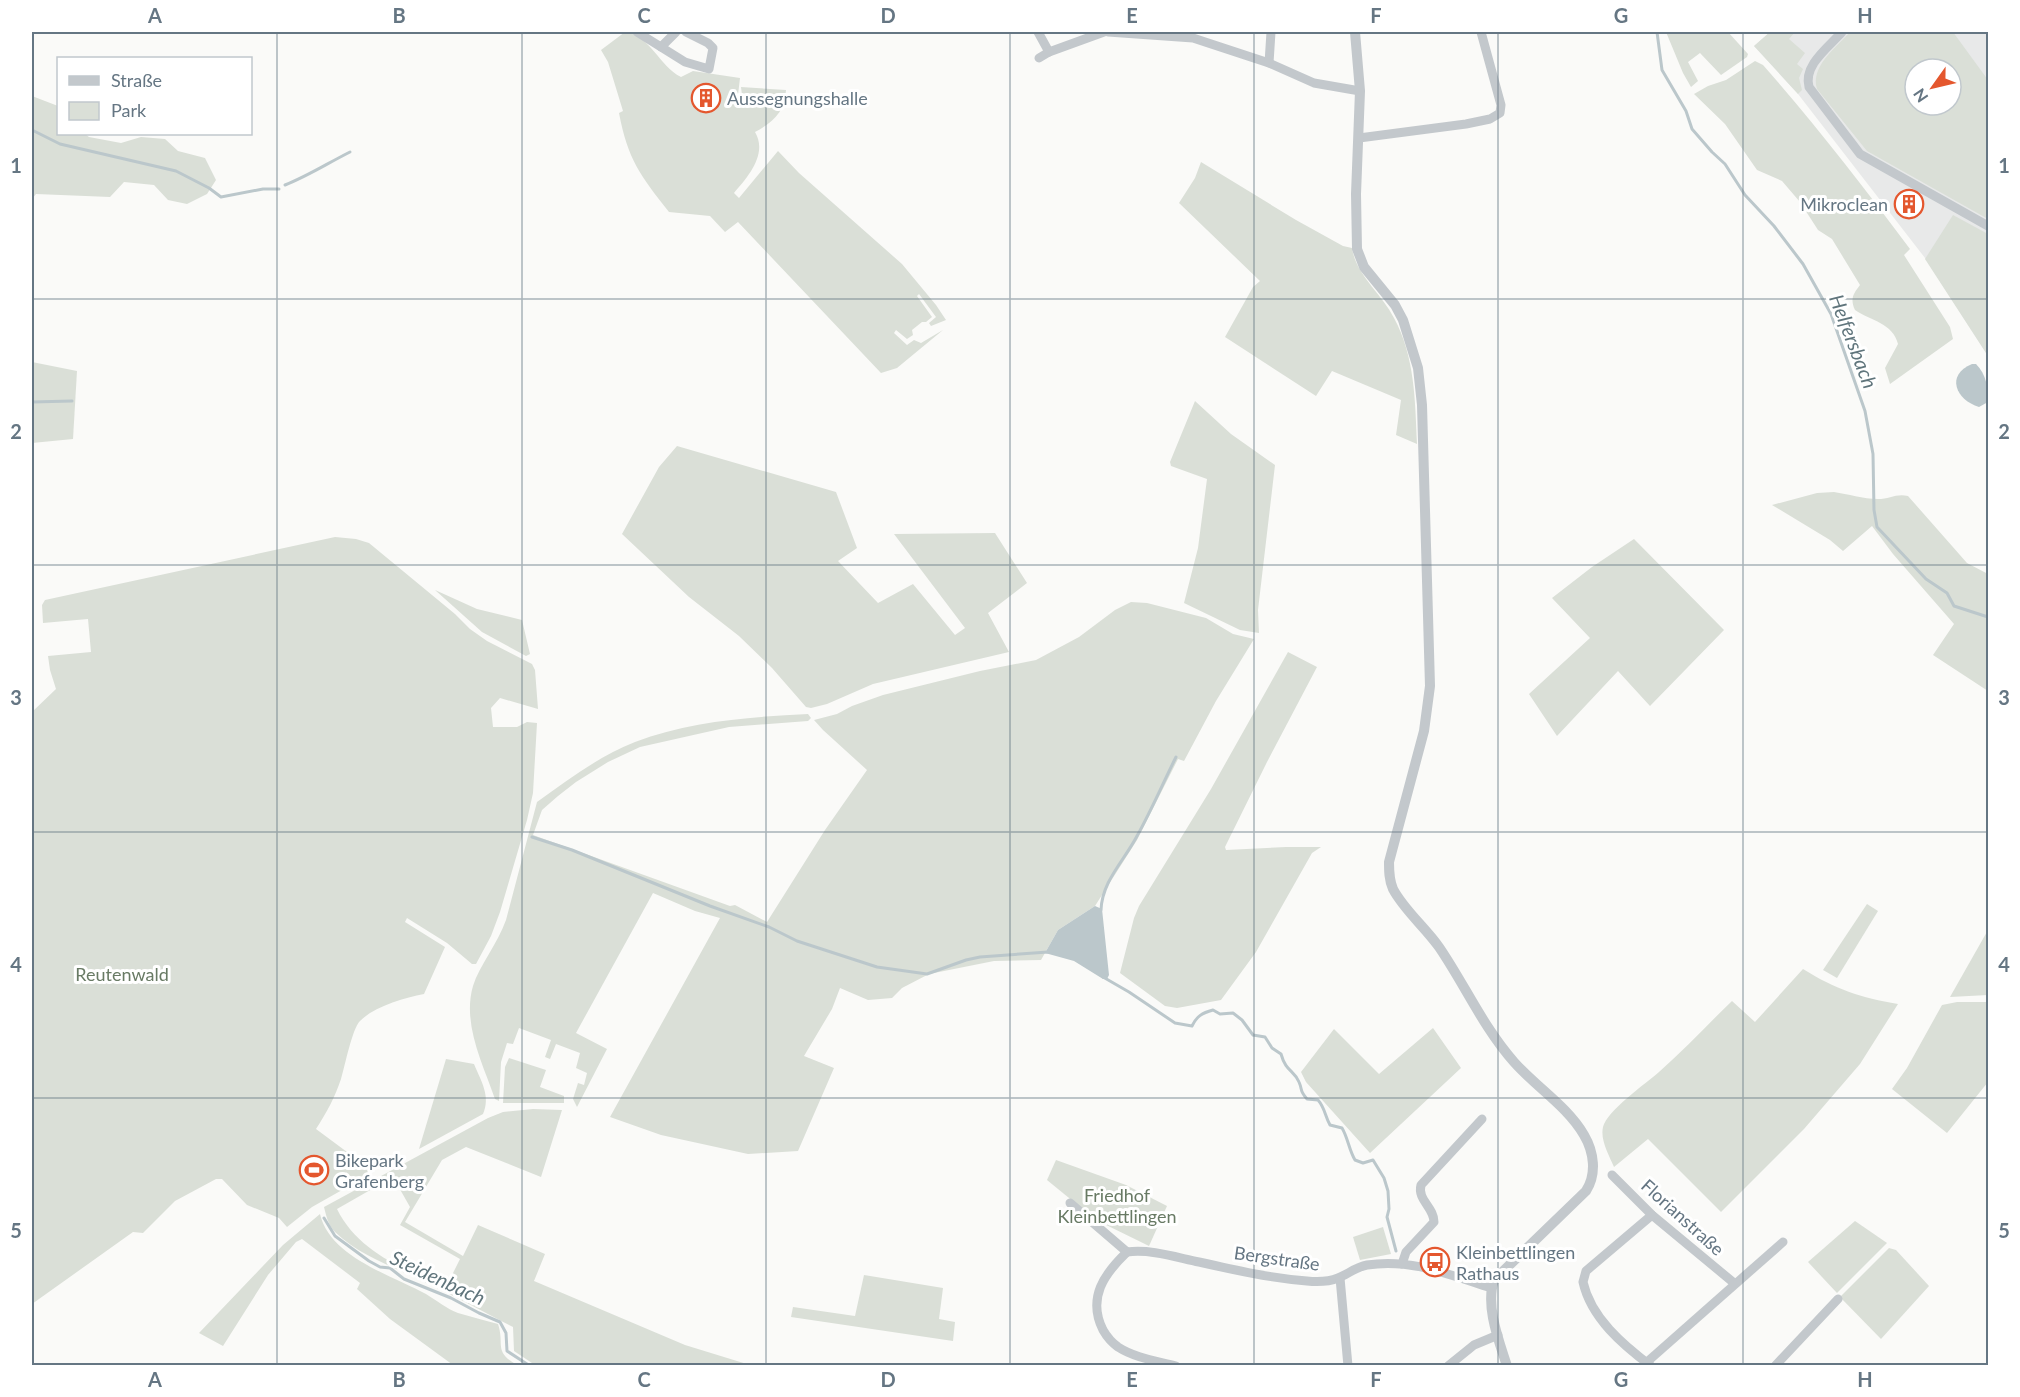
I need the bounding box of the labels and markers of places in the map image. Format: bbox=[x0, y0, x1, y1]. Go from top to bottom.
building icon: Aussegnungshalle bbox=[690, 82, 722, 114]
place label: Aussegnungshalle bbox=[727, 87, 868, 109]
building icon: Mikroclean bbox=[1893, 188, 1925, 220]
place label: Mikroclean bbox=[1800, 193, 1888, 215]
place label: Bikepark Grafenberg bbox=[335, 1149, 424, 1192]
sports icon: Bikepark Grafenberg bbox=[298, 1154, 330, 1186]
place label: Kleinbettlingen Rathaus bbox=[1456, 1241, 1575, 1284]
bus stop icon: Kleinbettlingen Rathaus bbox=[1419, 1246, 1451, 1278]

